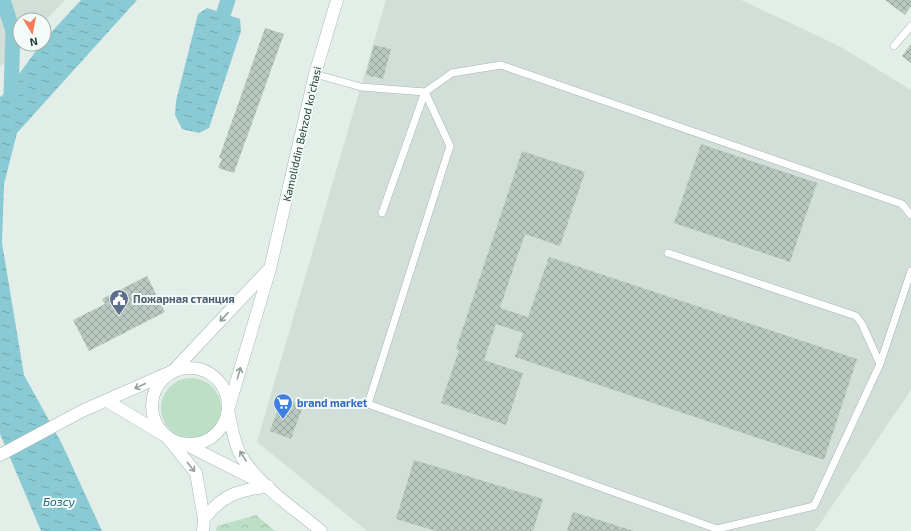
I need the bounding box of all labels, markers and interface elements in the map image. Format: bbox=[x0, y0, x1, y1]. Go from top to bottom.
north arrow bbox=[12, 12, 52, 52]
text: N bbox=[29, 35, 39, 49]
street label: Kamoliddin Behzod ko'chasi bbox=[280, 65, 323, 203]
public building icon: Пожарная станция bbox=[108, 288, 130, 316]
place label: Пожарная станция bbox=[133, 292, 235, 305]
one-way arrow bbox=[219, 312, 228, 322]
one-way arrow bbox=[236, 366, 243, 379]
one-way arrow bbox=[134, 383, 146, 390]
supermarket icon: brand market bbox=[272, 392, 294, 420]
place label: brand market bbox=[297, 396, 368, 409]
one-way arrow bbox=[238, 450, 246, 462]
one-way arrow bbox=[187, 462, 196, 473]
water label: Бозсу bbox=[43, 494, 76, 508]

